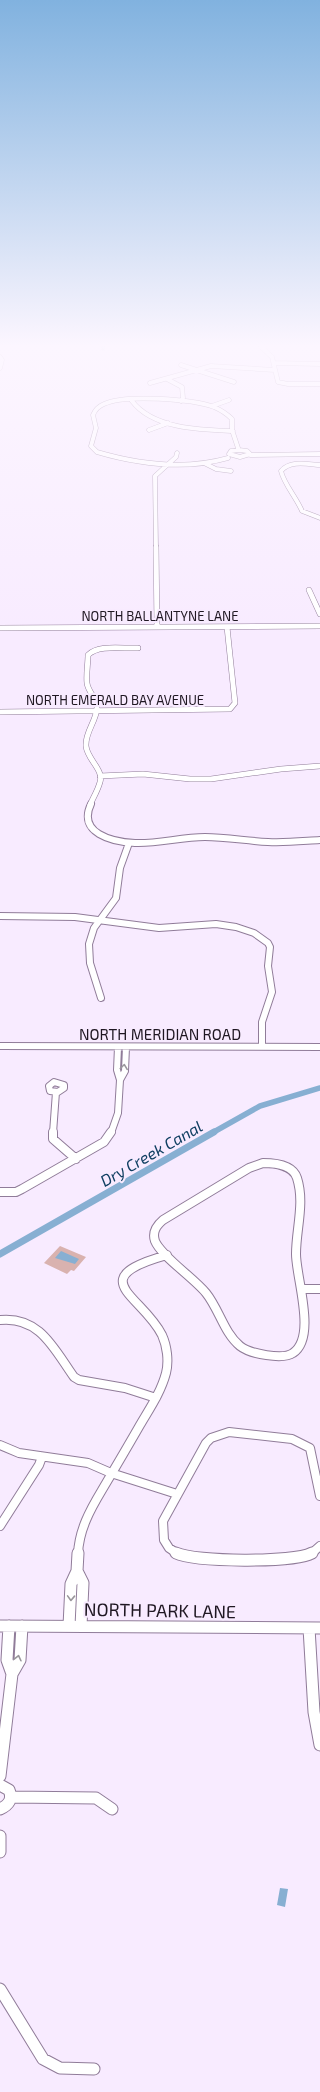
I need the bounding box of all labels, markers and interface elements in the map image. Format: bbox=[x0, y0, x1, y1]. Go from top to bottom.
street label: NORTH BALLANTYNE LANE bbox=[81, 608, 239, 624]
street label: NORTH EMERALD BAY AVENUE bbox=[26, 692, 204, 708]
street label: NORTH MERIDIAN ROAD bbox=[79, 1025, 241, 1043]
one-way arrow bbox=[119, 1063, 128, 1070]
water label: Dry Creek Canal bbox=[97, 1116, 206, 1191]
one-way arrow bbox=[66, 1595, 75, 1601]
street label: NORTH PARK LANE bbox=[84, 1598, 236, 1622]
one-way arrow bbox=[14, 1655, 22, 1662]

